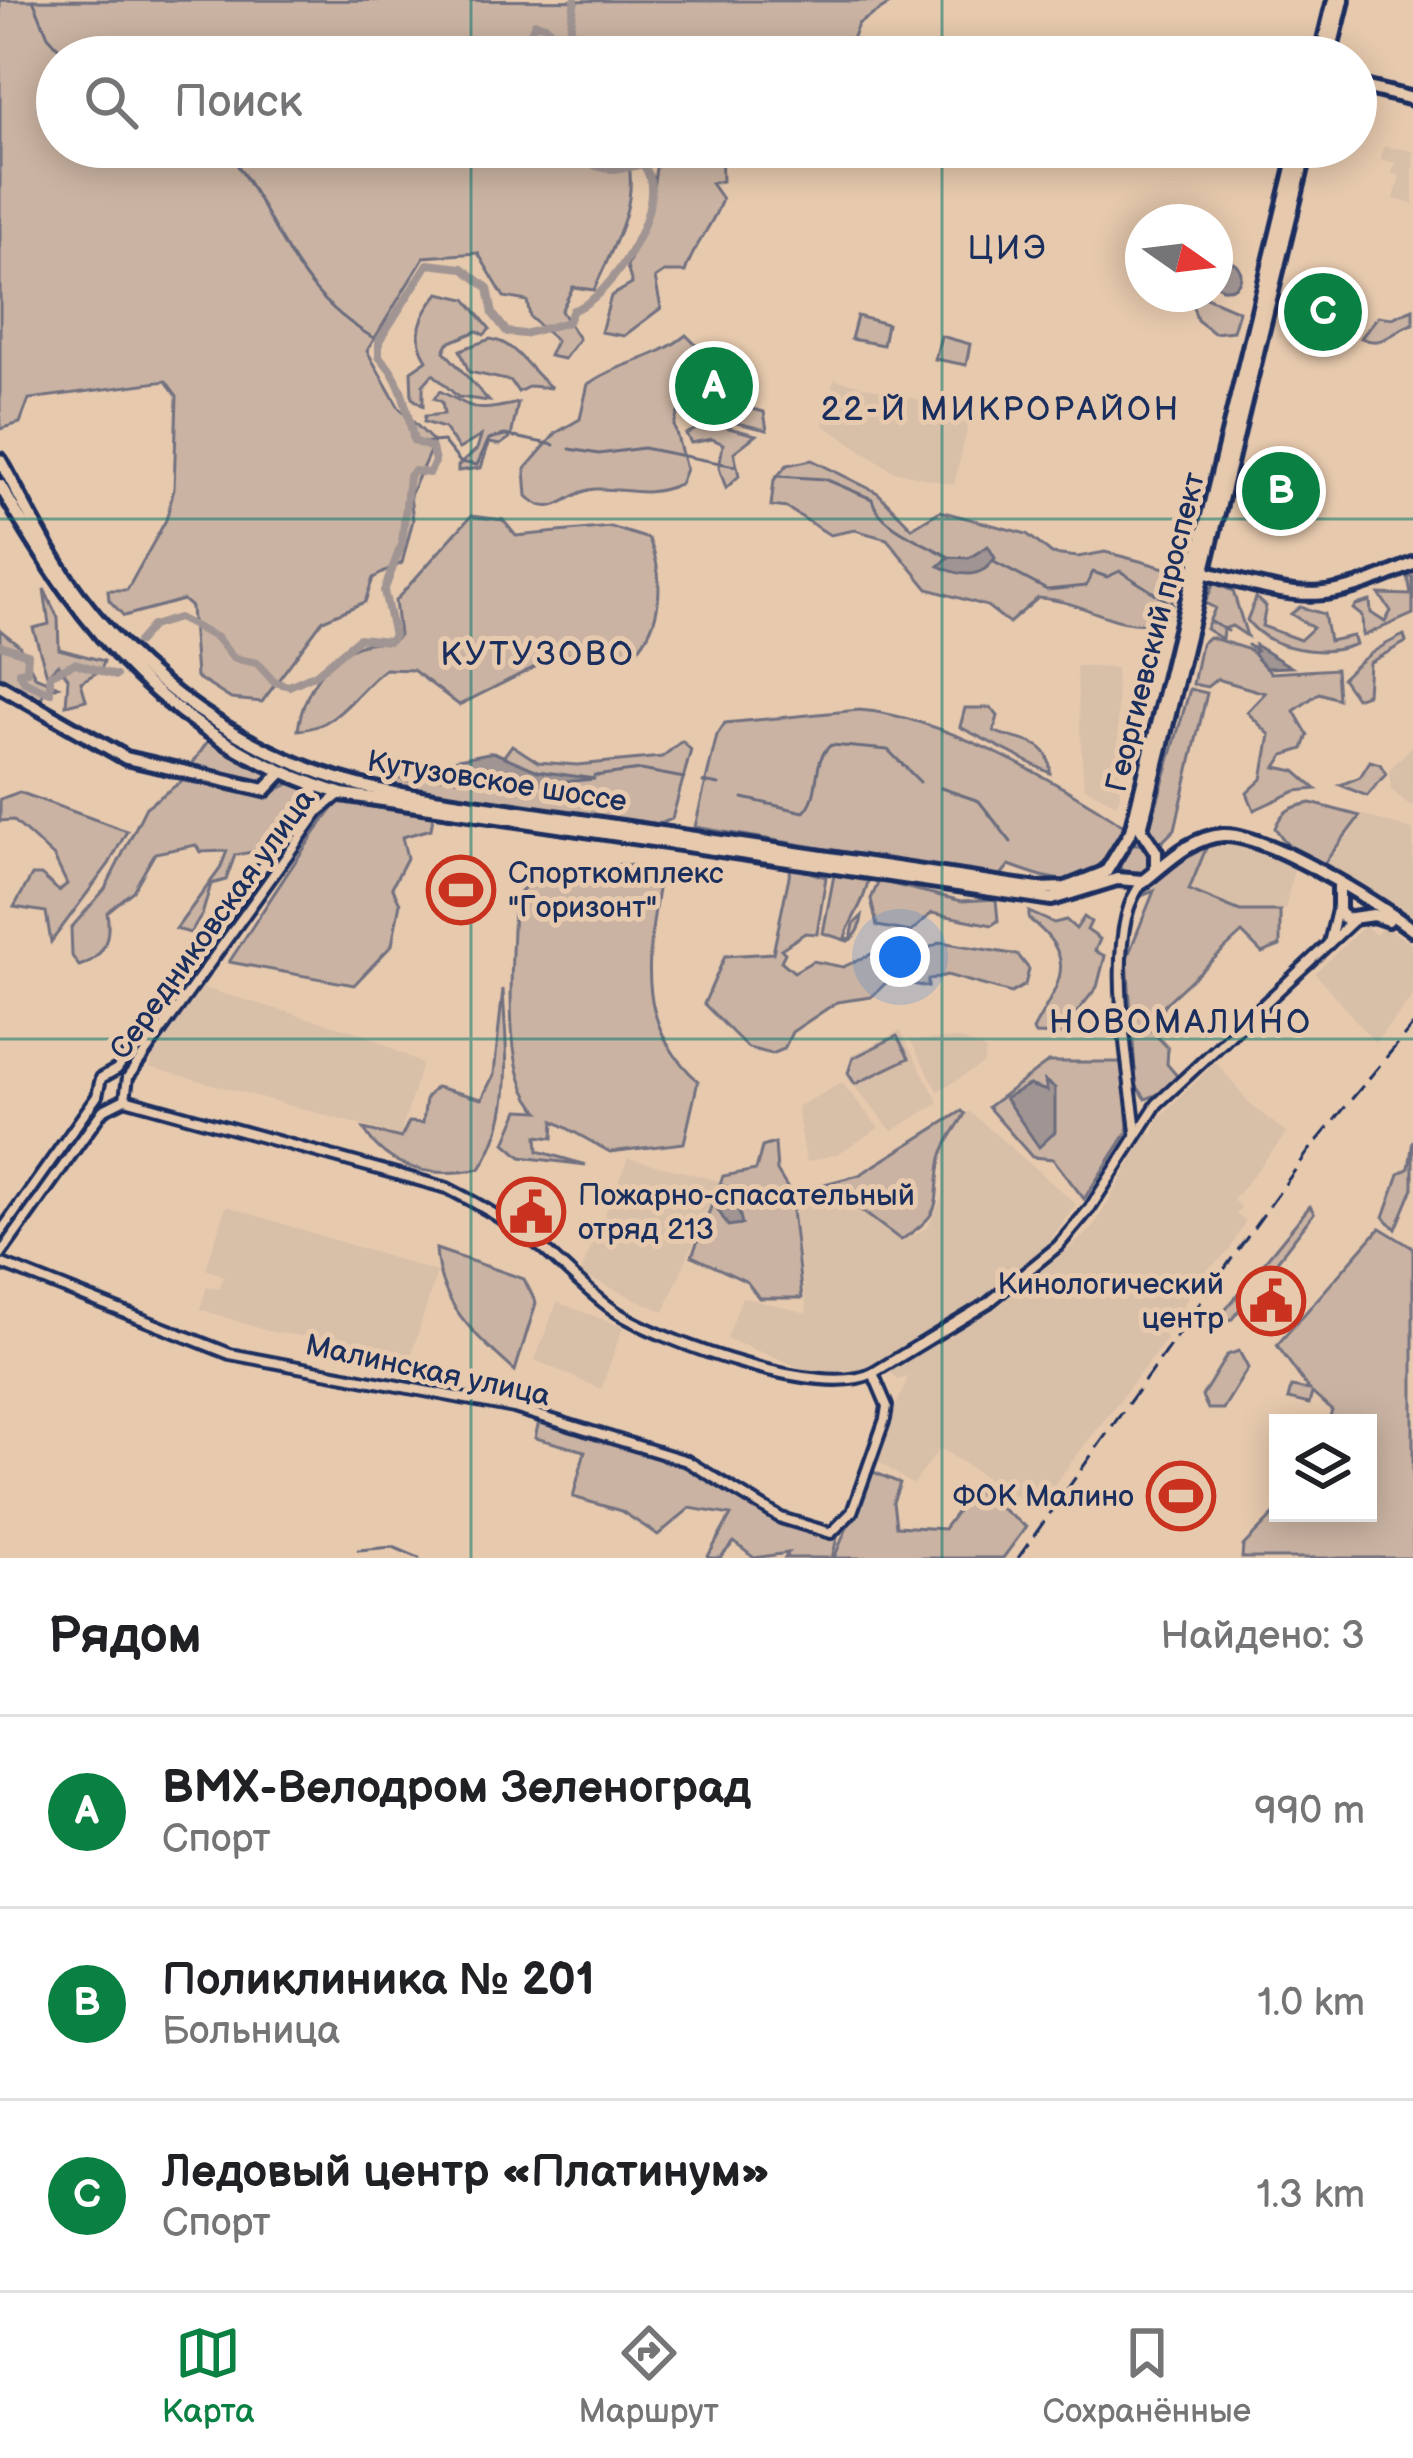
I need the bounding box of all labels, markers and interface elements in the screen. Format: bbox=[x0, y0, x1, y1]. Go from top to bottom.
search box bbox=[36, 36, 1377, 168]
icon: search bbox=[78, 69, 144, 135]
text: Поиск bbox=[174, 75, 302, 130]
north arrow bbox=[1125, 204, 1233, 312]
district label: ЦИЭ bbox=[967, 229, 1049, 269]
pin: C bbox=[1284, 267, 1362, 357]
pin: A bbox=[675, 341, 753, 431]
district label: 22-Й МИКРОРАЙОН bbox=[821, 390, 1181, 430]
pin: B bbox=[1242, 446, 1320, 536]
street label: Георгиевский проспект bbox=[1099, 469, 1213, 796]
district label: КУТУЗОВО bbox=[440, 635, 636, 675]
street label: Кутузовское шоссе bbox=[364, 744, 629, 820]
street label: Середниковская улица bbox=[103, 782, 323, 1067]
sports icon: Спорткомплекс "Горизонт" bbox=[426, 855, 496, 925]
place label: Спорткомплекс "Горизонт" bbox=[508, 856, 724, 926]
your location bbox=[870, 927, 930, 987]
district label: НОВОМАЛИНО bbox=[1049, 1003, 1313, 1043]
public building icon: Пожарно-спасательный отряд 213 bbox=[496, 1177, 566, 1247]
place label: Пожарно-спасательный отряд 213 bbox=[578, 1178, 915, 1248]
public building icon: Кинологический центр bbox=[1236, 1266, 1306, 1336]
place label: Кинологический центр bbox=[998, 1267, 1224, 1337]
street label: Малинская улица bbox=[302, 1327, 554, 1415]
map controls bbox=[1269, 1414, 1377, 1522]
button: layers bbox=[1269, 1414, 1377, 1522]
sports icon: ФОК Малино bbox=[1146, 1461, 1216, 1531]
place label: ФОК Малино bbox=[953, 1479, 1134, 1515]
text: Рядом bbox=[48, 1606, 202, 1667]
text: Найдено: 3 bbox=[1160, 1613, 1365, 1660]
text: BMX-Велодром Зеленоград bbox=[162, 1761, 751, 1816]
text: A bbox=[75, 1788, 99, 1835]
text: 990 m bbox=[1254, 1788, 1365, 1835]
text: Спорт bbox=[162, 1816, 271, 1863]
text: Поликлиника № 201 bbox=[162, 1953, 595, 2008]
text: B bbox=[73, 1980, 101, 2027]
text: 1.0 km bbox=[1257, 1980, 1365, 2027]
text: Больница bbox=[162, 2008, 340, 2055]
text: Ледовый центр «Платинум» bbox=[162, 2145, 770, 2200]
text: C bbox=[73, 2172, 101, 2219]
text: 1.3 km bbox=[1256, 2172, 1365, 2219]
text: Спорт bbox=[162, 2200, 271, 2247]
tab: Карта bbox=[162, 2320, 255, 2432]
tab: Маршрут bbox=[579, 2320, 719, 2432]
tab: Сохранённые bbox=[1043, 2320, 1251, 2432]

